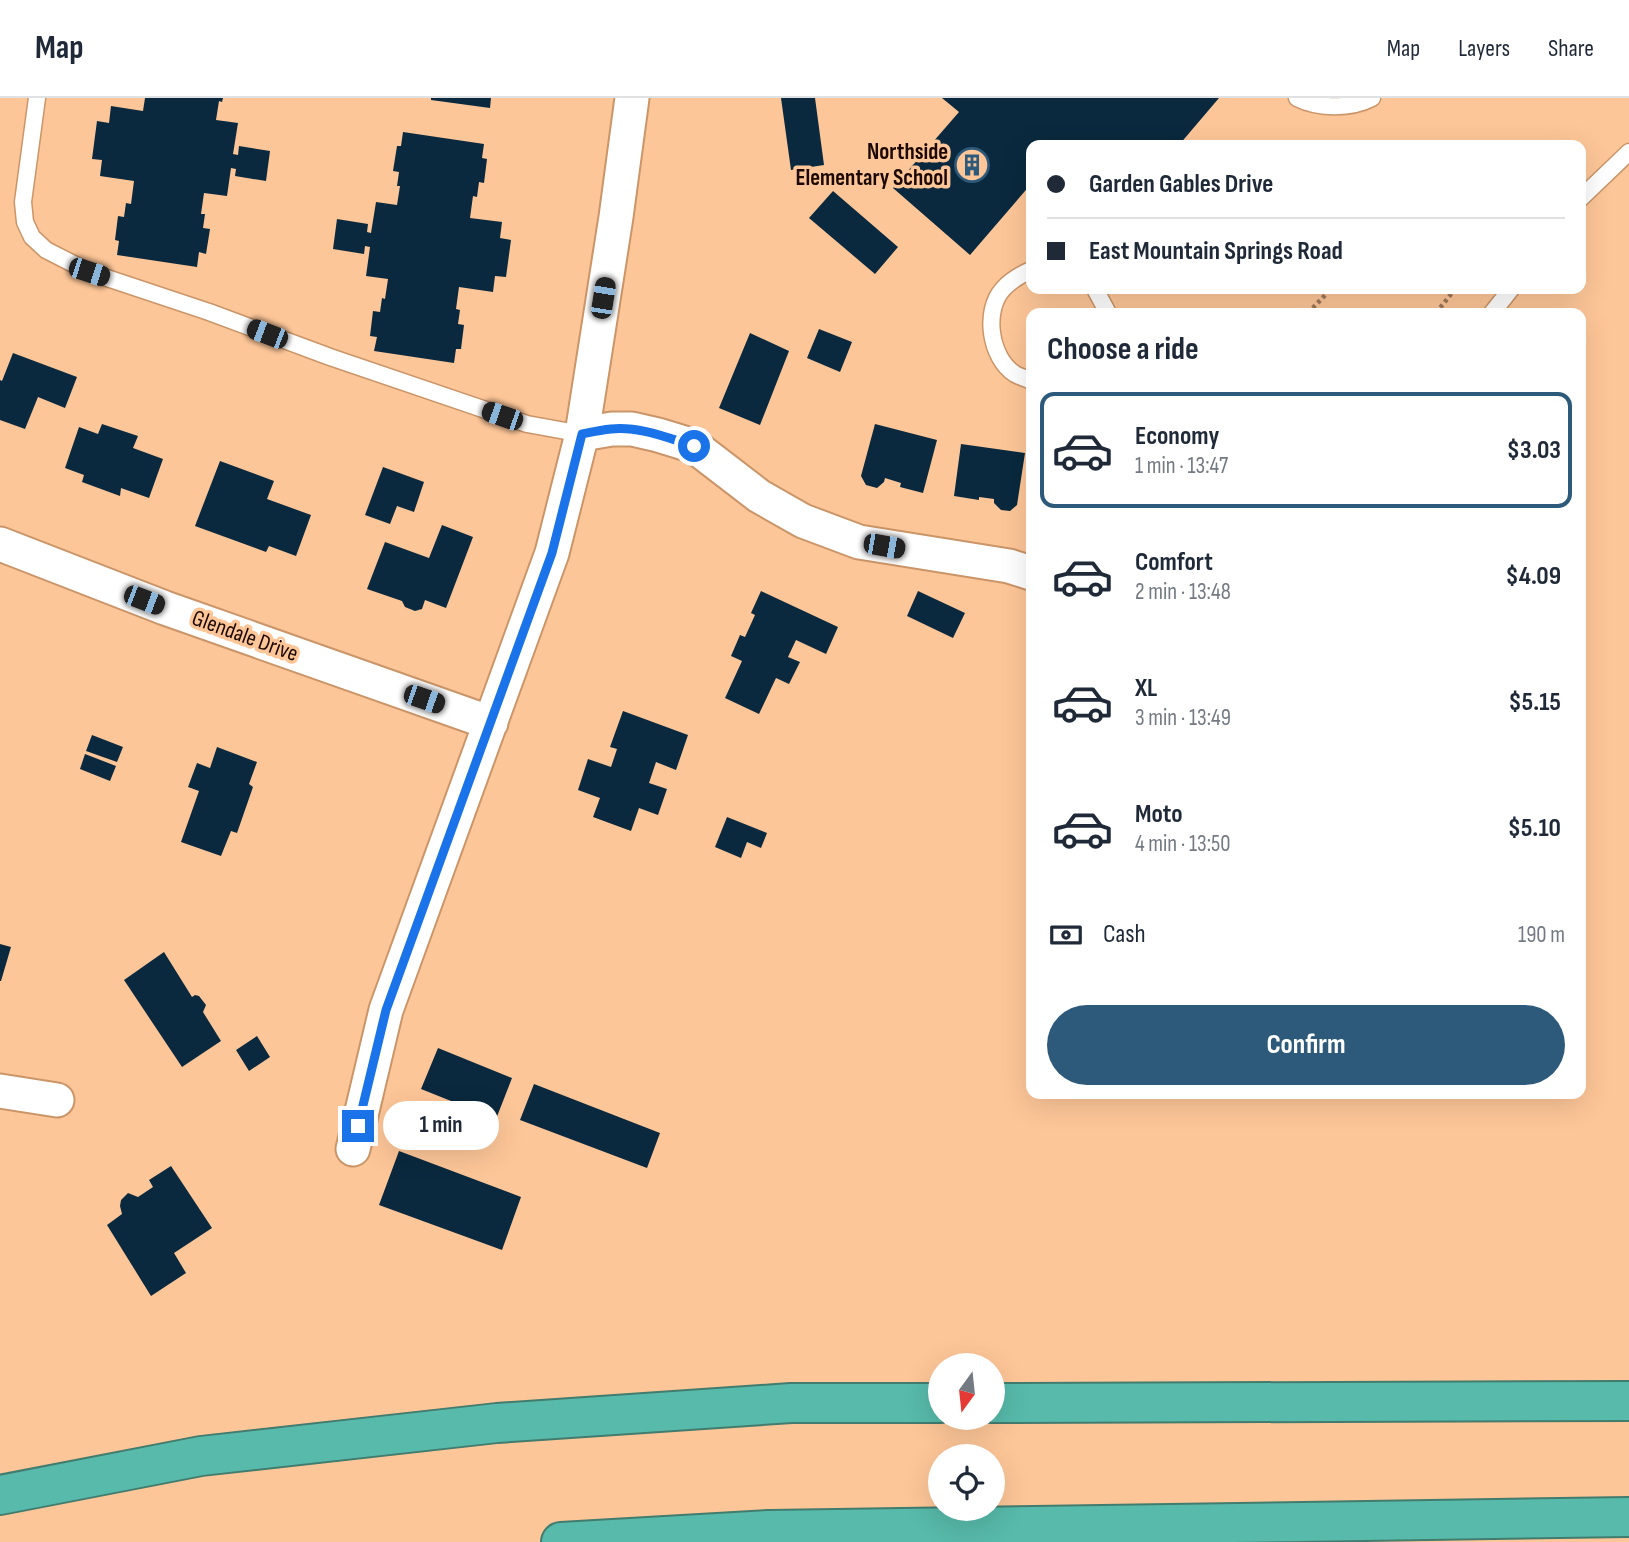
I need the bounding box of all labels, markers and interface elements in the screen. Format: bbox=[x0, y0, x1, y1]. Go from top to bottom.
text: Map bbox=[35, 28, 84, 68]
text: Map bbox=[1387, 34, 1420, 63]
text: Layers bbox=[1458, 34, 1510, 63]
text: Share bbox=[1548, 34, 1594, 63]
place label: Northside Elementary School bbox=[796, 138, 948, 192]
building icon: Northside Elementary School bbox=[953, 146, 991, 184]
text: Garden Gables Drive bbox=[1089, 169, 1273, 200]
text: East Mountain Springs Road bbox=[1089, 236, 1343, 267]
car bbox=[66, 256, 113, 288]
car bbox=[590, 276, 617, 320]
car bbox=[244, 317, 291, 351]
text: Choose a ride bbox=[1047, 330, 1199, 369]
car bbox=[479, 399, 526, 433]
icon: car bbox=[1051, 419, 1114, 482]
text: Economy bbox=[1135, 421, 1219, 452]
route start bbox=[678, 430, 710, 462]
text: $3.03 bbox=[1507, 435, 1561, 466]
text: 1 min · 13:47 bbox=[1135, 452, 1228, 480]
car bbox=[862, 532, 907, 560]
icon: car bbox=[1051, 545, 1114, 608]
text: Comfort bbox=[1135, 547, 1213, 578]
text: $4.09 bbox=[1506, 561, 1561, 592]
text: 2 min · 13:48 bbox=[1135, 578, 1231, 606]
car bbox=[121, 583, 168, 617]
street label: Glendale Drive bbox=[188, 604, 302, 668]
icon: car bbox=[1051, 671, 1114, 734]
text: XL bbox=[1135, 673, 1157, 704]
car bbox=[401, 682, 448, 716]
text: $5.15 bbox=[1509, 687, 1561, 718]
text: 3 min · 13:49 bbox=[1135, 704, 1231, 732]
icon: car bbox=[1051, 797, 1114, 860]
text: Moto bbox=[1135, 799, 1183, 830]
text: $5.10 bbox=[1508, 813, 1561, 844]
text: 4 min · 13:50 bbox=[1135, 830, 1231, 858]
icon: cash bbox=[1047, 916, 1085, 954]
text: Cash bbox=[1103, 919, 1146, 950]
text: 190 m bbox=[1518, 921, 1565, 949]
button: Confirm bbox=[1047, 1005, 1565, 1085]
callout: 1 min bbox=[382, 1102, 498, 1150]
route end bbox=[342, 1110, 374, 1142]
text: 1 min bbox=[420, 1111, 462, 1139]
north arrow bbox=[928, 1353, 1004, 1430]
map controls bbox=[928, 1353, 1005, 1521]
button: locate bbox=[928, 1444, 1005, 1521]

